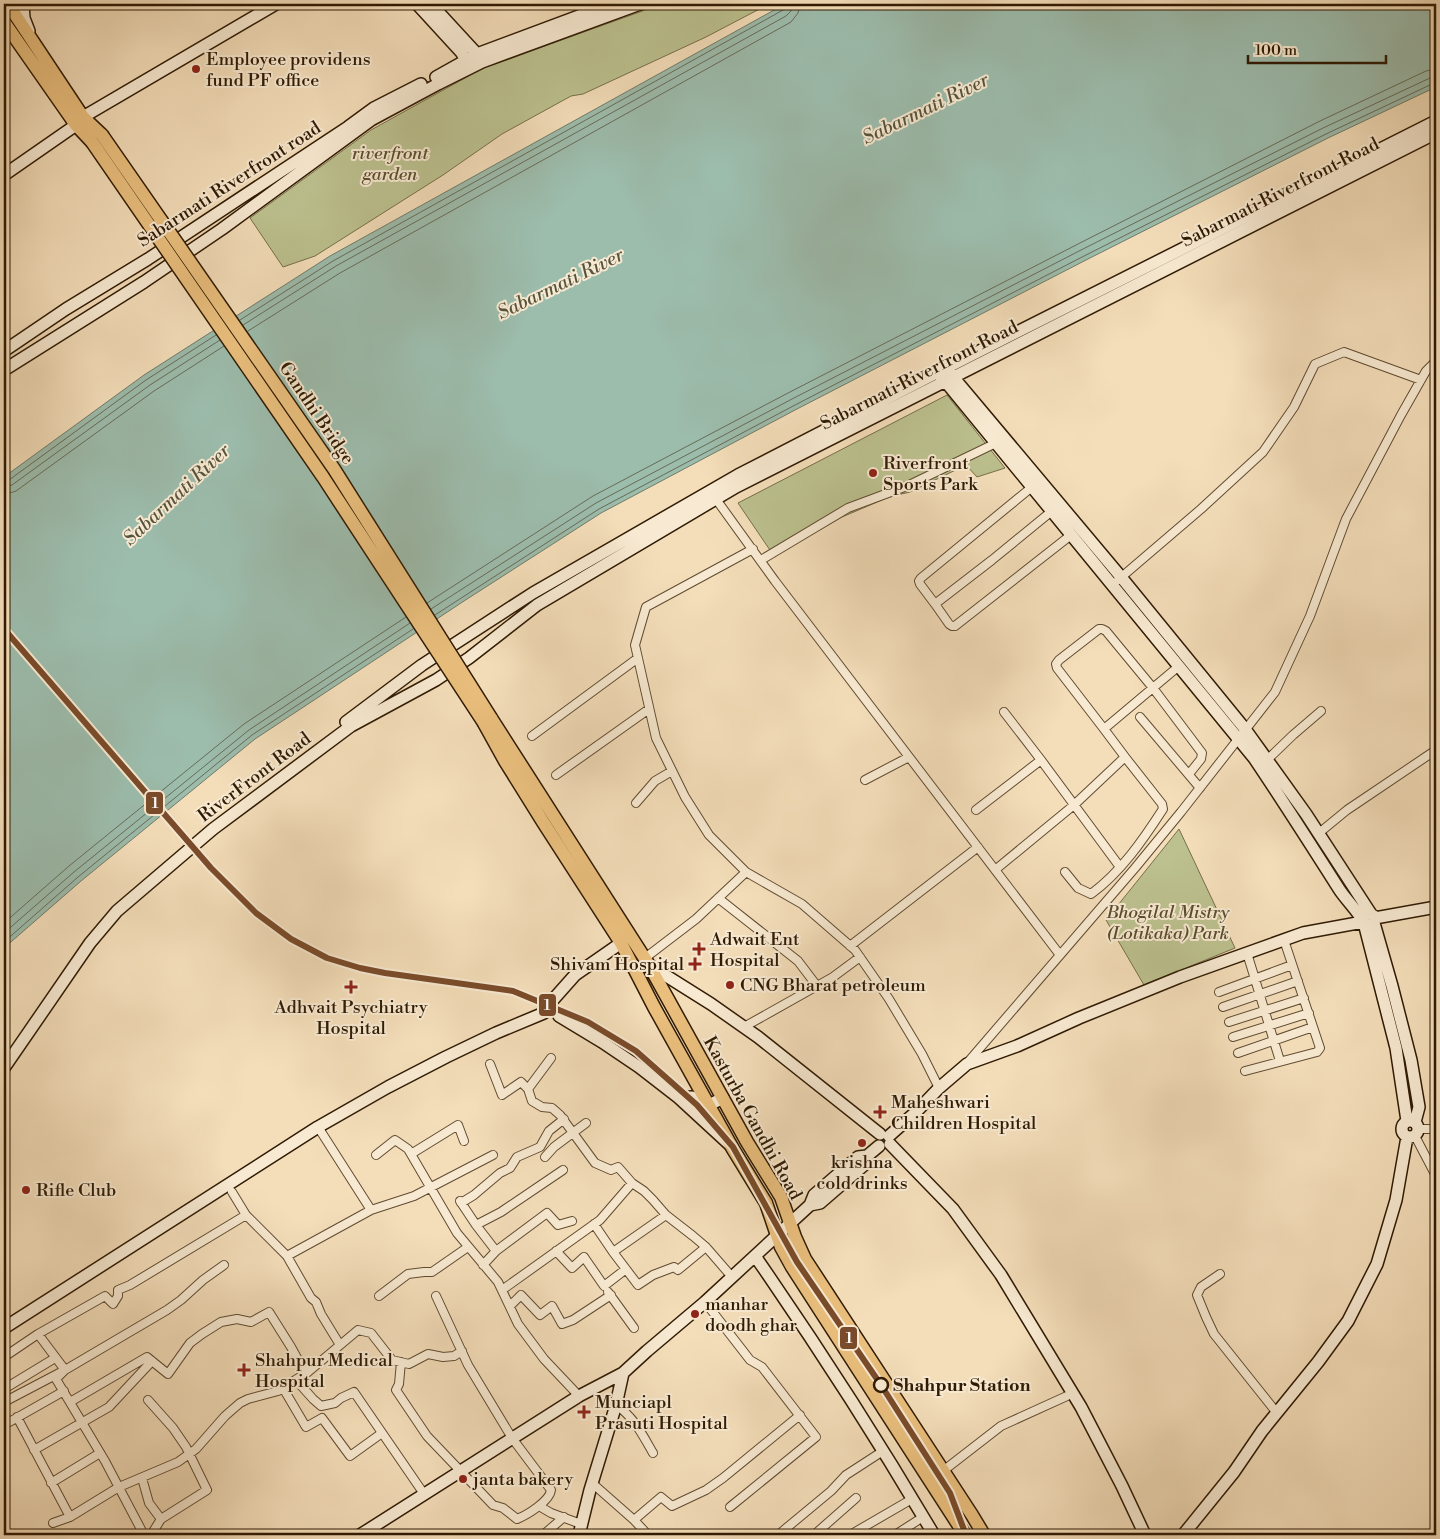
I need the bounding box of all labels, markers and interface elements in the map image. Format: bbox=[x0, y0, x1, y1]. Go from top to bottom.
scale bar bbox=[1248, 32, 1385, 64]
text: 100 m bbox=[1255, 41, 1297, 60]
place label: Employee providens fund PF office bbox=[206, 48, 371, 92]
marker: Employee providens fund PF office bbox=[190, 63, 202, 75]
water label: Sabarmati River bbox=[858, 67, 994, 150]
street label: Sabarmati Riverfront road bbox=[133, 116, 326, 252]
street label: Sabarmati Riverfront Road bbox=[1177, 132, 1384, 252]
park label: riverfront garden bbox=[352, 142, 429, 186]
water label: Sabarmati River bbox=[493, 242, 629, 325]
street label: Sabarmati Riverfront Road bbox=[816, 315, 1023, 435]
street label: Gandhi Bridge bbox=[274, 358, 359, 469]
water label: Sabarmati River bbox=[118, 438, 236, 551]
place label: Riverfront Sports Park bbox=[883, 452, 979, 496]
marker: Riverfront Sports Park bbox=[867, 467, 879, 479]
street label: RiverFront Road bbox=[193, 727, 316, 827]
line badge: 1 bbox=[145, 791, 164, 815]
text: 1 bbox=[152, 795, 159, 813]
park label: Bhogilal Mistry (Lotikaka) Park bbox=[1105, 901, 1230, 945]
place label: Adwait Ent Hospital bbox=[709, 928, 800, 972]
marker: Adwait Ent Hospital bbox=[692, 942, 706, 956]
place label: Shivam Hospital bbox=[550, 953, 685, 976]
marker: Shivam Hospital bbox=[688, 957, 702, 971]
place label: CNG Bharat petroleum bbox=[740, 974, 926, 997]
marker: CNG Bharat petroleum bbox=[724, 979, 736, 991]
marker: Adhvait Psychiatry Hospital bbox=[344, 980, 358, 994]
line badge: 1 bbox=[538, 993, 557, 1017]
place label: Adhvait Psychiatry Hospital bbox=[273, 996, 428, 1040]
text: 1 bbox=[544, 997, 551, 1015]
street label: Kasturba Gandhi Road bbox=[698, 1032, 808, 1205]
place label: Maheshwari Children Hospital bbox=[891, 1091, 1037, 1135]
marker: Maheshwari Children Hospital bbox=[873, 1105, 887, 1119]
marker: krishna cold drinks bbox=[856, 1137, 868, 1149]
place label: krishna cold drinks bbox=[816, 1151, 908, 1195]
place label: Rifle Club bbox=[36, 1179, 116, 1202]
marker: Rifle Club bbox=[20, 1184, 32, 1196]
place label: manhar doodh ghar bbox=[705, 1293, 797, 1337]
marker: manhar doodh ghar bbox=[689, 1308, 701, 1320]
line badge: 1 bbox=[839, 1326, 858, 1350]
text: 1 bbox=[846, 1330, 853, 1348]
place label: Shahpur Medical Hospital bbox=[255, 1349, 393, 1393]
marker: Shahpur Medical Hospital bbox=[237, 1363, 251, 1377]
place label: Shahpur Station bbox=[893, 1374, 1031, 1397]
marker: Shahpur Station bbox=[873, 1377, 889, 1393]
place label: Munciapl Prasuti Hospital bbox=[595, 1391, 729, 1435]
marker: Munciapl Prasuti Hospital bbox=[577, 1405, 591, 1419]
place label: janta bakery bbox=[472, 1468, 573, 1491]
marker: janta bakery bbox=[457, 1473, 469, 1485]

